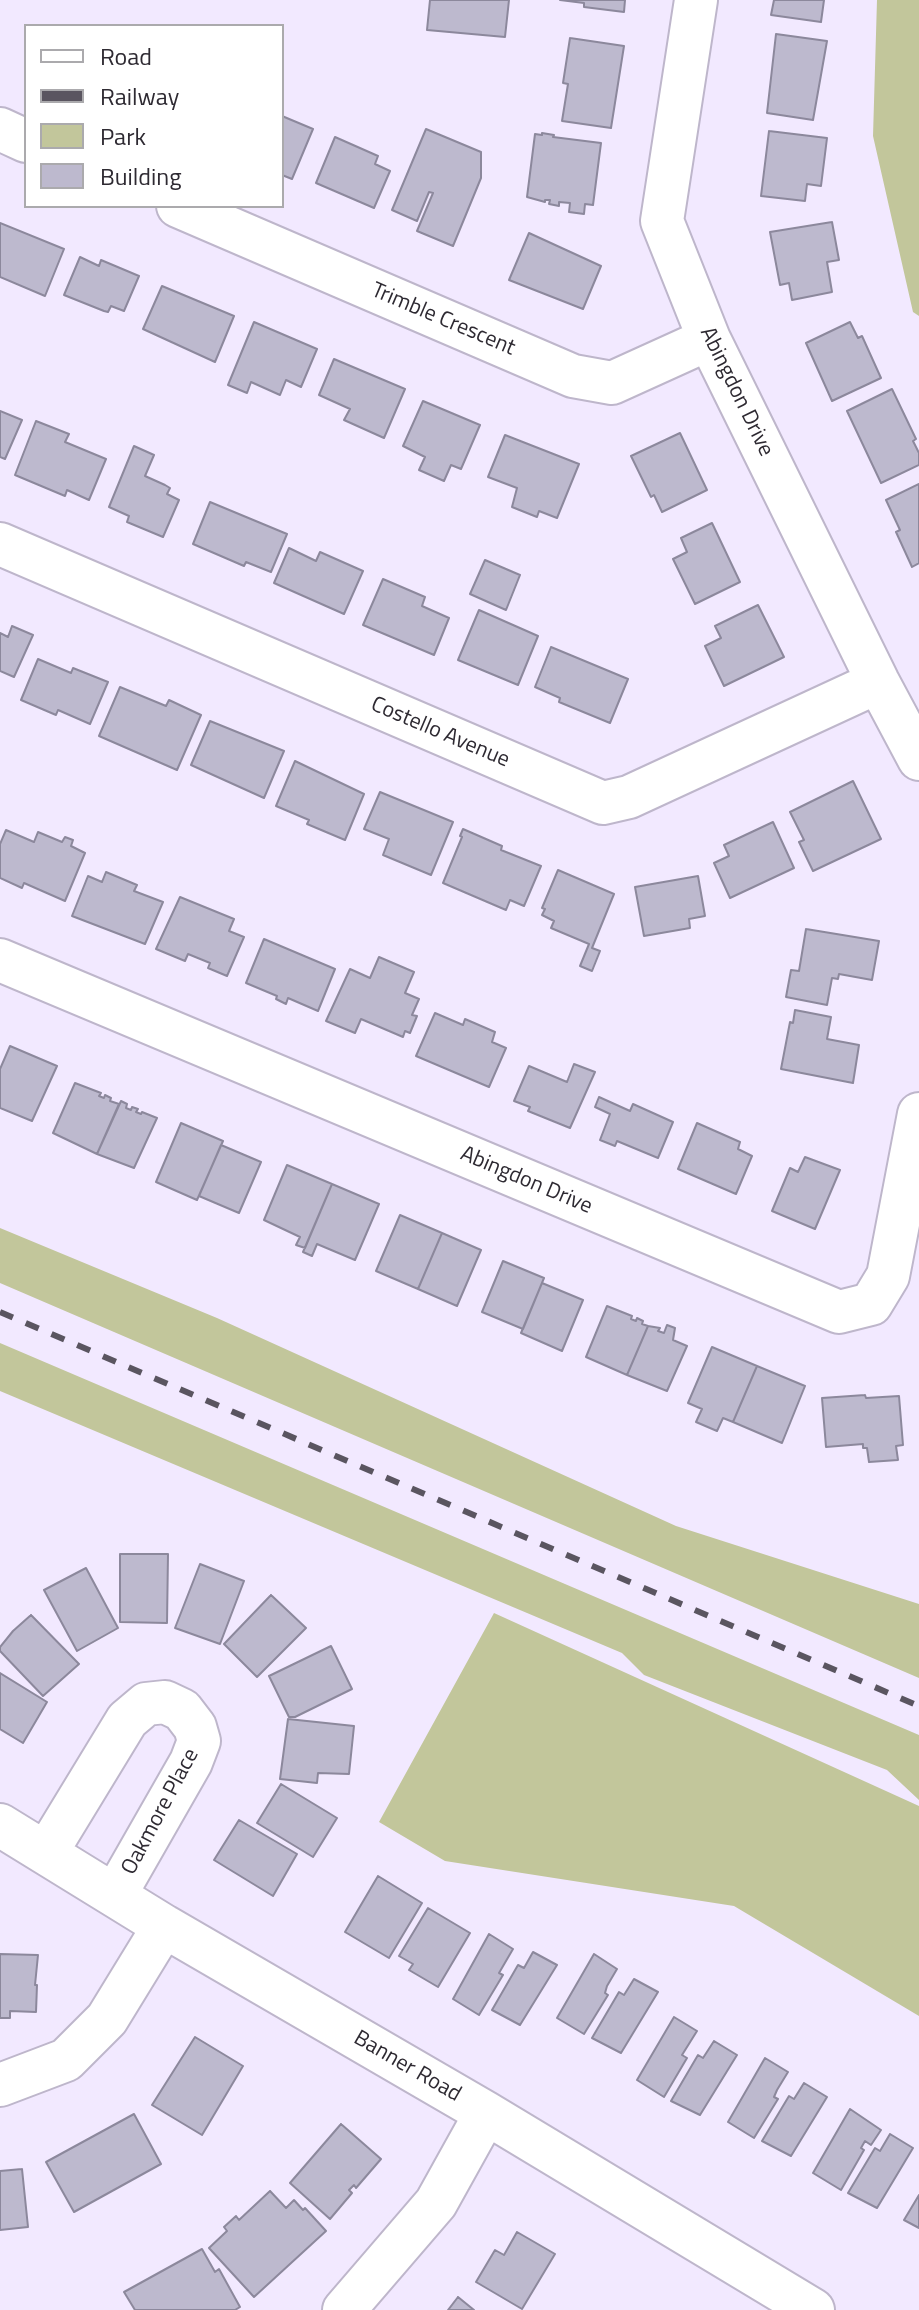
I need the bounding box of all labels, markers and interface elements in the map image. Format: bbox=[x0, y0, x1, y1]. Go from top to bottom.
legend bbox=[24, 24, 284, 208]
text: Road bbox=[100, 38, 152, 74]
text: Railway bbox=[100, 78, 179, 114]
text: Park bbox=[100, 118, 146, 154]
text: Building bbox=[100, 158, 182, 194]
street label: Trimble Crescent bbox=[367, 278, 519, 362]
street label: Abingdon Drive bbox=[693, 323, 779, 461]
street label: Costello Avenue bbox=[367, 692, 513, 774]
street label: Abingdon Drive bbox=[456, 1141, 596, 1221]
street label: Oakmore Place bbox=[117, 1744, 205, 1880]
street label: Banner Road bbox=[349, 2026, 465, 2108]

